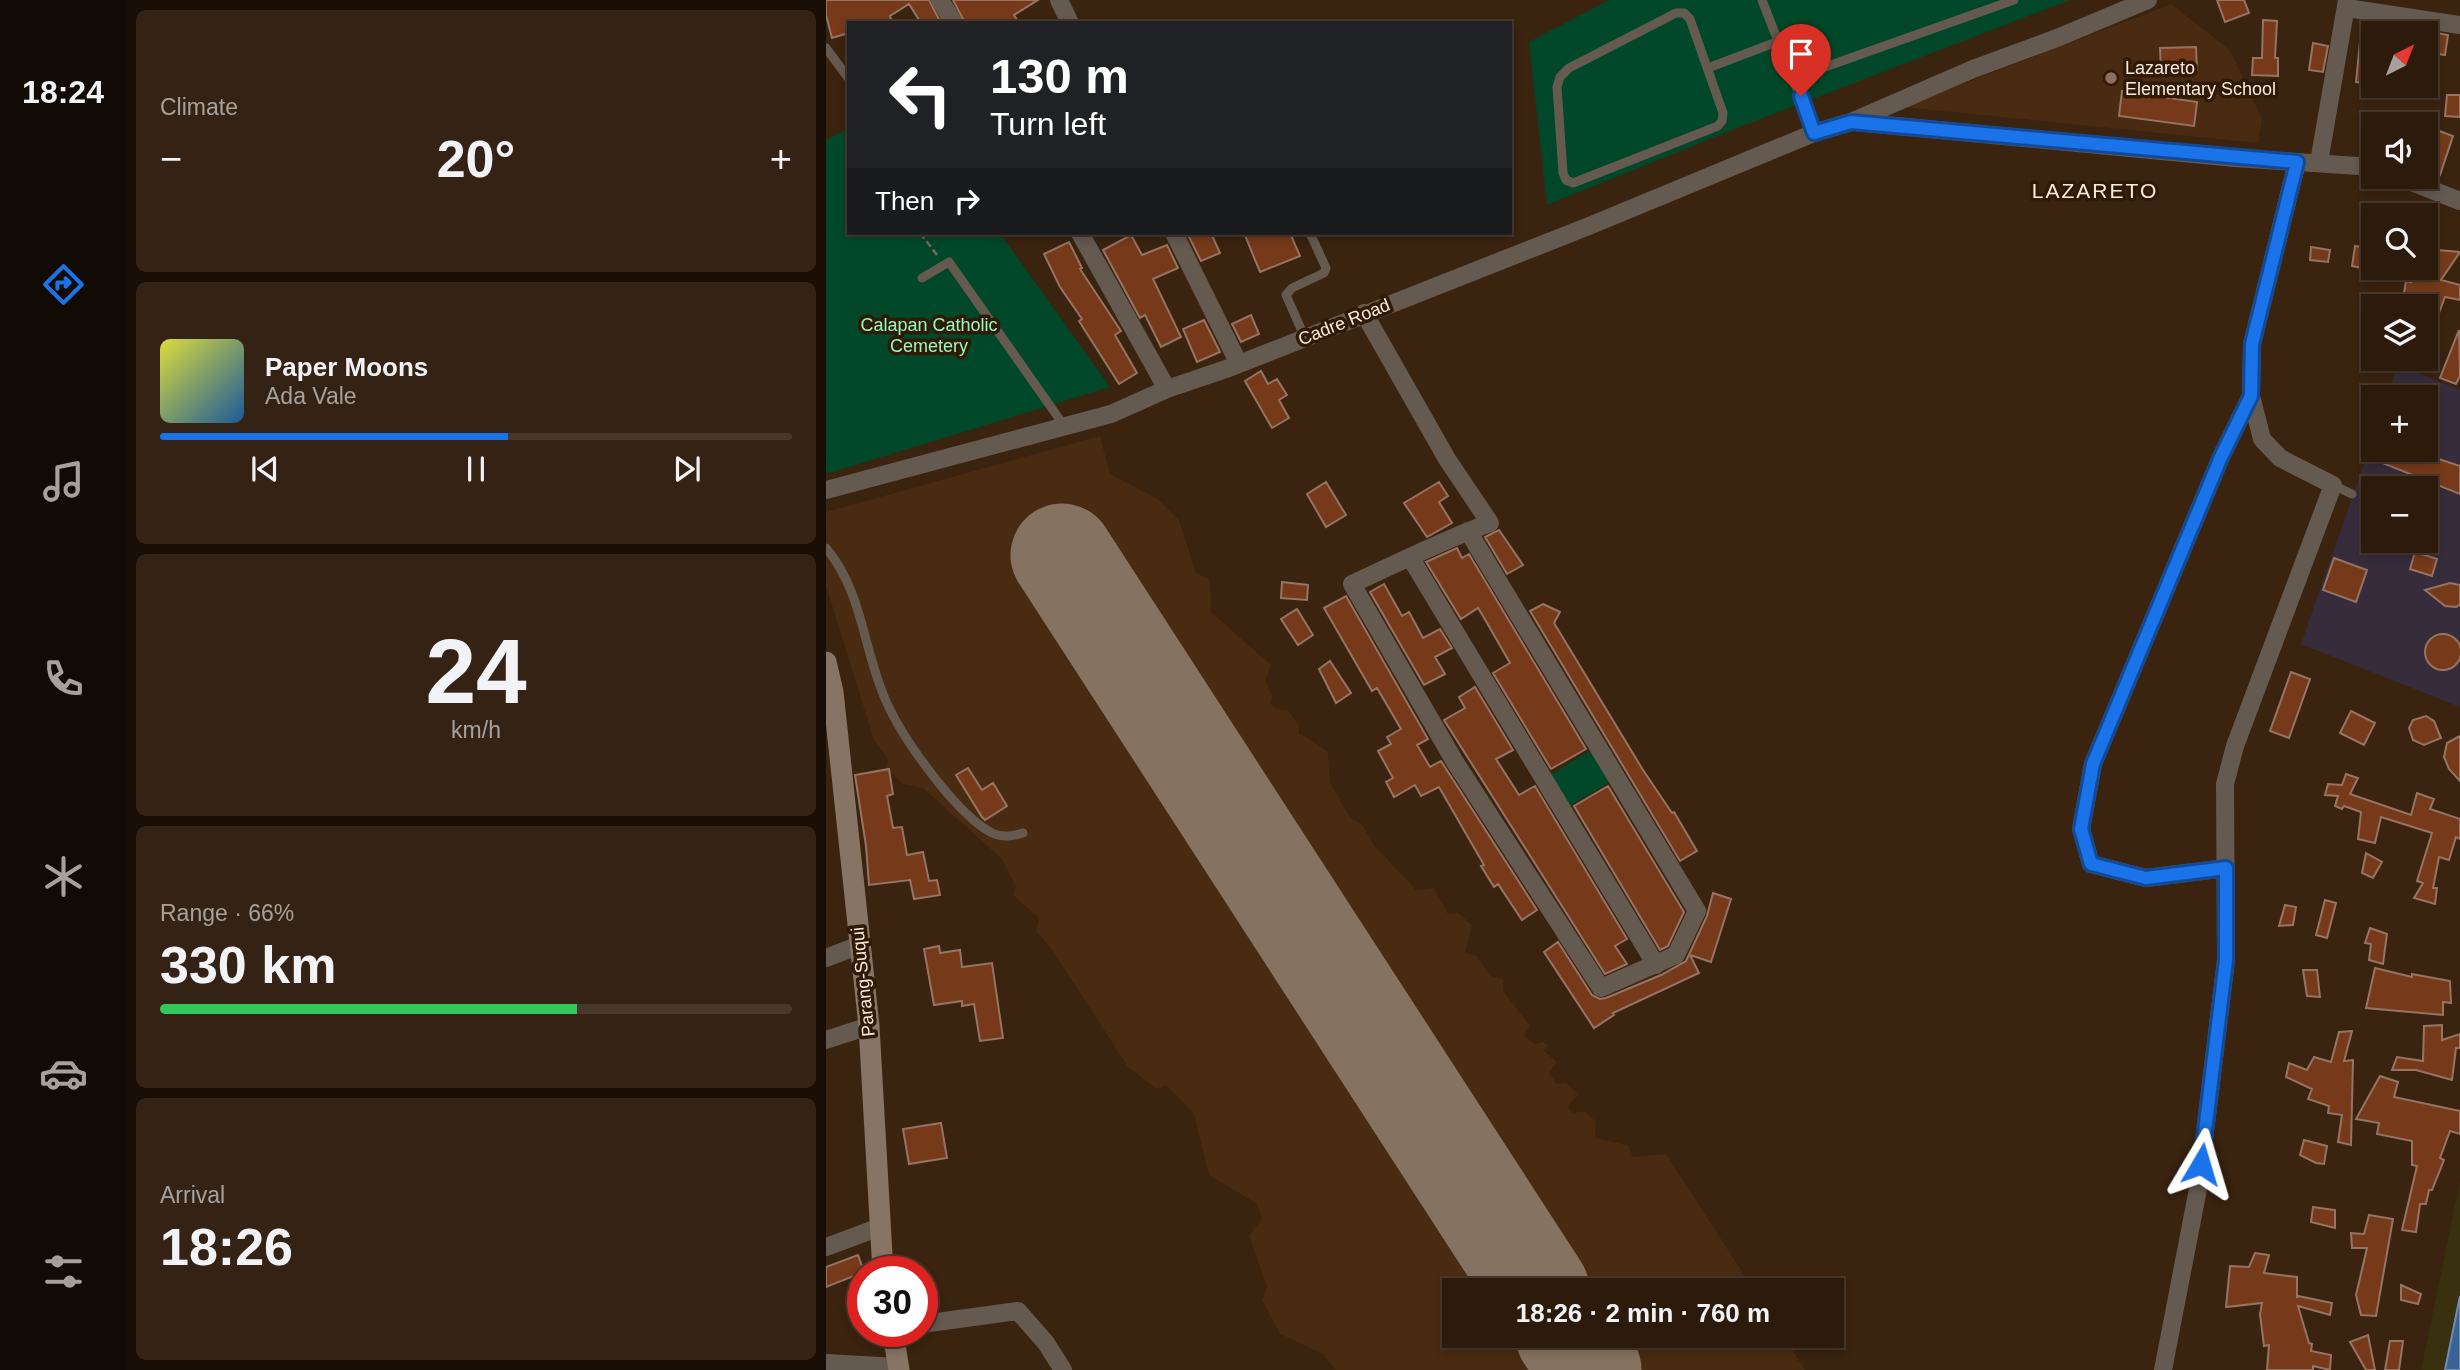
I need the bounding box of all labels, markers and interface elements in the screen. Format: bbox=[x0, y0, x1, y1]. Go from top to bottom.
north arrow bbox=[2361, 21, 2438, 98]
map controls bbox=[2361, 21, 2438, 553]
pin bbox=[1771, 24, 1831, 96]
icon: arrive bbox=[1782, 35, 1820, 73]
icon: left bbox=[875, 49, 966, 140]
text: 130 m bbox=[990, 49, 1129, 103]
place label: Lazareto Elementary School bbox=[2125, 58, 2276, 99]
marker: Lazareto Elementary School bbox=[2103, 70, 2119, 86]
text: 18:24 bbox=[22, 74, 104, 110]
text: Climate bbox=[160, 94, 238, 120]
text: Turn left bbox=[990, 106, 1106, 142]
button: sound bbox=[2361, 112, 2438, 189]
text: 20° bbox=[437, 130, 515, 188]
text: − bbox=[160, 138, 182, 180]
text: + bbox=[770, 138, 792, 180]
district label: LAZARETO bbox=[2032, 179, 2158, 202]
icon: right bbox=[948, 182, 986, 220]
text: Then bbox=[875, 186, 934, 216]
button: search bbox=[2361, 203, 2438, 280]
icon: directions bbox=[39, 260, 88, 309]
button: layers bbox=[2361, 294, 2438, 371]
street label: Cadre Road bbox=[1295, 295, 1393, 349]
park label: Calapan Catholic Cemetery bbox=[860, 315, 998, 356]
text: Paper Moons bbox=[265, 352, 428, 382]
text: Ada Vale bbox=[265, 383, 357, 409]
button: + bbox=[2361, 385, 2438, 462]
icon: previous bbox=[246, 450, 284, 488]
icon: pause bbox=[457, 450, 495, 488]
icon: next bbox=[668, 450, 706, 488]
icon: music bbox=[39, 457, 88, 506]
button: − bbox=[2361, 476, 2438, 553]
text: 24 bbox=[425, 621, 527, 722]
icon: phone bbox=[39, 654, 88, 703]
text: km/h bbox=[451, 717, 501, 743]
icon: climate bbox=[39, 852, 88, 901]
text: Range · 66% bbox=[160, 900, 294, 926]
street label: Parang-Suqui bbox=[847, 926, 879, 1038]
text: 330 km bbox=[160, 936, 336, 994]
icon: car bbox=[39, 1049, 88, 1098]
position arrow bbox=[2164, 1127, 2238, 1201]
text: Arrival bbox=[160, 1182, 225, 1208]
text: 18:26 bbox=[160, 1218, 293, 1276]
icon: filters bbox=[39, 1247, 88, 1296]
speed limit sign: 30 bbox=[847, 1256, 938, 1347]
text: 18:26 · 2 min · 760 m bbox=[1516, 1298, 1770, 1328]

